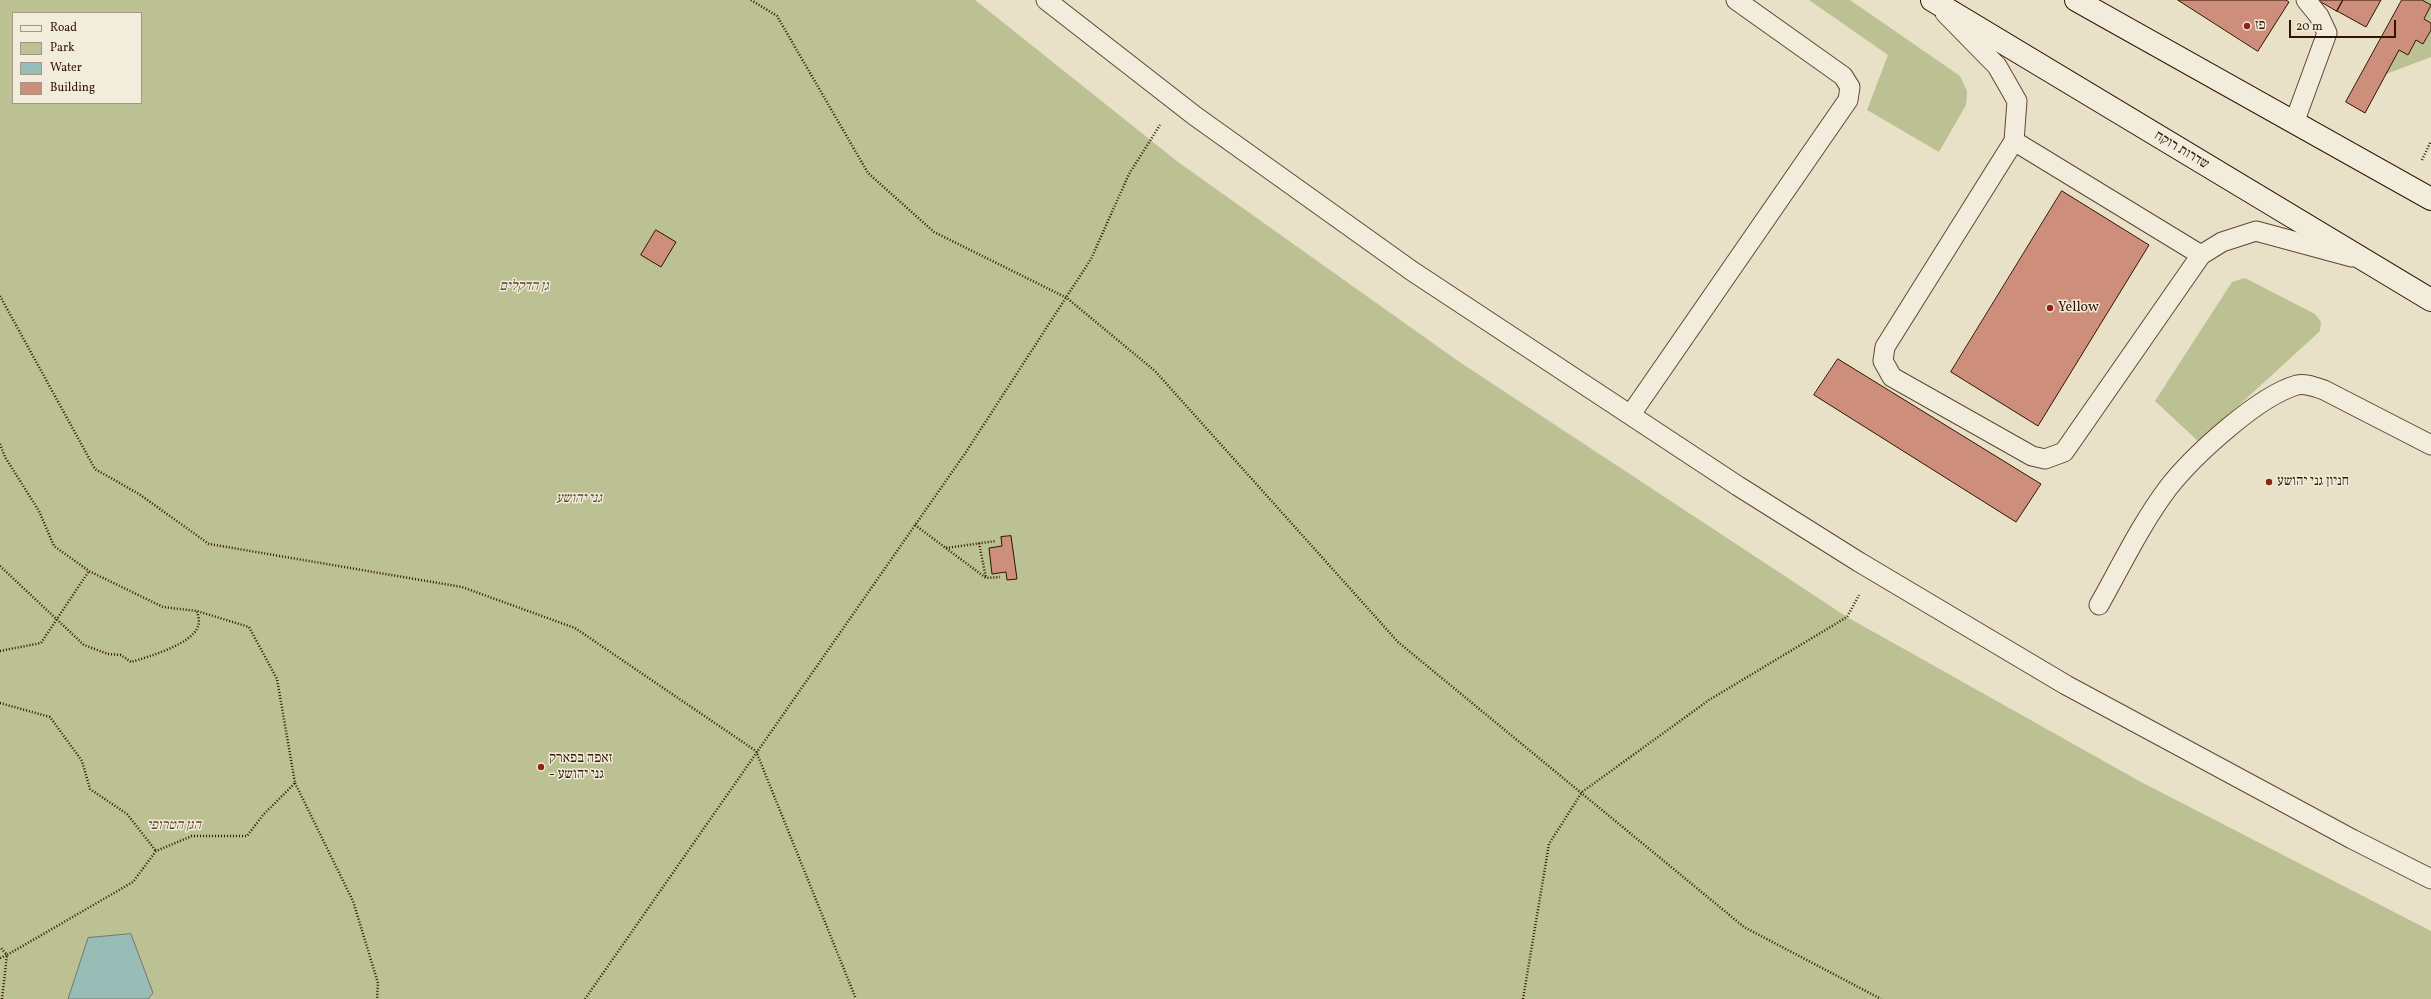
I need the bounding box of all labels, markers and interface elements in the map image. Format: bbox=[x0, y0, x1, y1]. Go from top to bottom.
legend bbox=[12, 12, 142, 104]
scale bar bbox=[2291, 12, 2398, 38]
place label: פז bbox=[2255, 18, 2266, 34]
text: 20 m bbox=[2296, 19, 2323, 35]
text: Road bbox=[50, 20, 77, 36]
marker: פז bbox=[2242, 21, 2252, 31]
text: Park bbox=[50, 40, 75, 56]
text: Water bbox=[50, 60, 82, 76]
text: Building bbox=[50, 80, 95, 96]
street label: שדרות רוקח bbox=[2150, 128, 2212, 174]
park label: גן הדקלים bbox=[499, 279, 549, 295]
place label: Yellow bbox=[2058, 300, 2099, 316]
marker: Yellow bbox=[2045, 303, 2055, 313]
place label: חניון גני יהושע bbox=[2277, 474, 2349, 490]
marker: חניון גני יהושע bbox=[2264, 477, 2274, 487]
park label: גני יהושע bbox=[556, 491, 602, 507]
place label: זאפה בפארק - גני יהושע bbox=[549, 751, 612, 784]
marker: זאפה בפארק - גני יהושע bbox=[536, 762, 546, 772]
park label: הגן הטרופי bbox=[147, 818, 201, 834]

